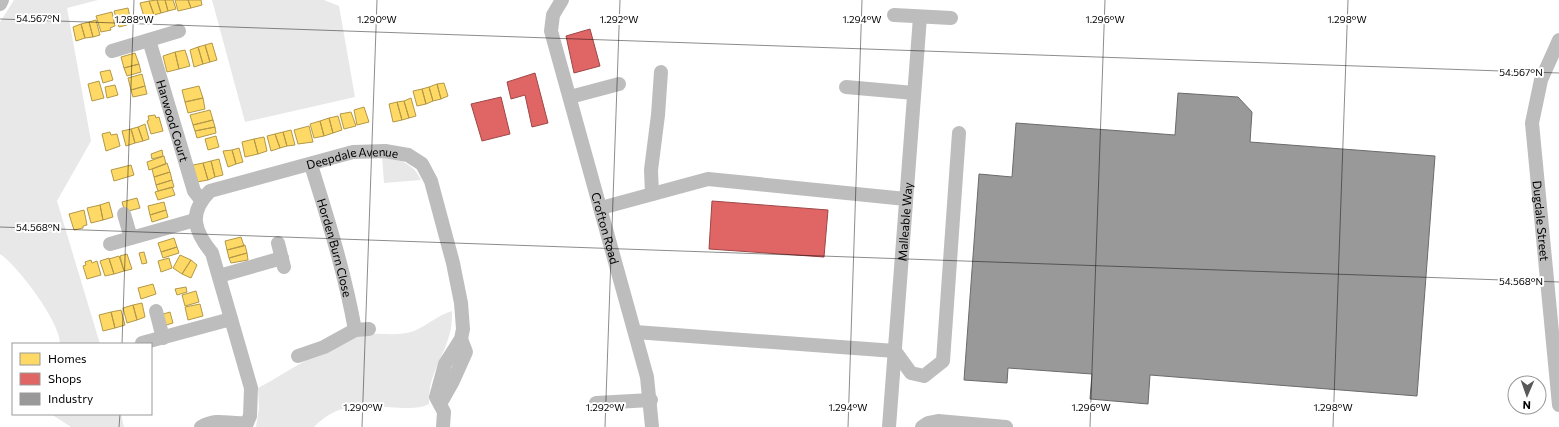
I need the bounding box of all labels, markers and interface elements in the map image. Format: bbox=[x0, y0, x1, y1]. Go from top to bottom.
text: 54.567°N bbox=[16, 12, 60, 24]
text: 1.288°W bbox=[114, 13, 154, 25]
text: 1.290°W bbox=[357, 13, 397, 25]
text: 1.292°W bbox=[600, 13, 638, 25]
text: 1.294°W bbox=[842, 13, 882, 25]
text: 1.296°W bbox=[1085, 13, 1125, 25]
text: 1.298°W bbox=[1327, 13, 1367, 25]
text: 54.567°N bbox=[1499, 66, 1543, 78]
street label: Harwood Court bbox=[154, 78, 192, 163]
street label: Deepdale Avenue bbox=[305, 144, 399, 171]
street label: Dugdale Street bbox=[1531, 180, 1552, 262]
street label: Malleable Way bbox=[895, 182, 914, 262]
street label: Crofton Road bbox=[589, 190, 622, 265]
street label: Horden Burn Close bbox=[315, 196, 355, 298]
text: 54.568°N bbox=[16, 221, 60, 233]
text: 54.568°N bbox=[1499, 275, 1543, 287]
legend bbox=[12, 343, 152, 415]
text: Homes bbox=[48, 351, 86, 365]
text: Shops bbox=[48, 371, 82, 385]
north arrow bbox=[1507, 375, 1547, 415]
text: Industry bbox=[48, 391, 93, 405]
text: N bbox=[1522, 399, 1531, 412]
text: 1.290°W bbox=[343, 401, 383, 413]
text: 1.292°W bbox=[586, 401, 624, 413]
text: 1.294°W bbox=[828, 401, 868, 413]
text: 1.296°W bbox=[1071, 401, 1111, 413]
text: 1.298°W bbox=[1313, 401, 1353, 413]

